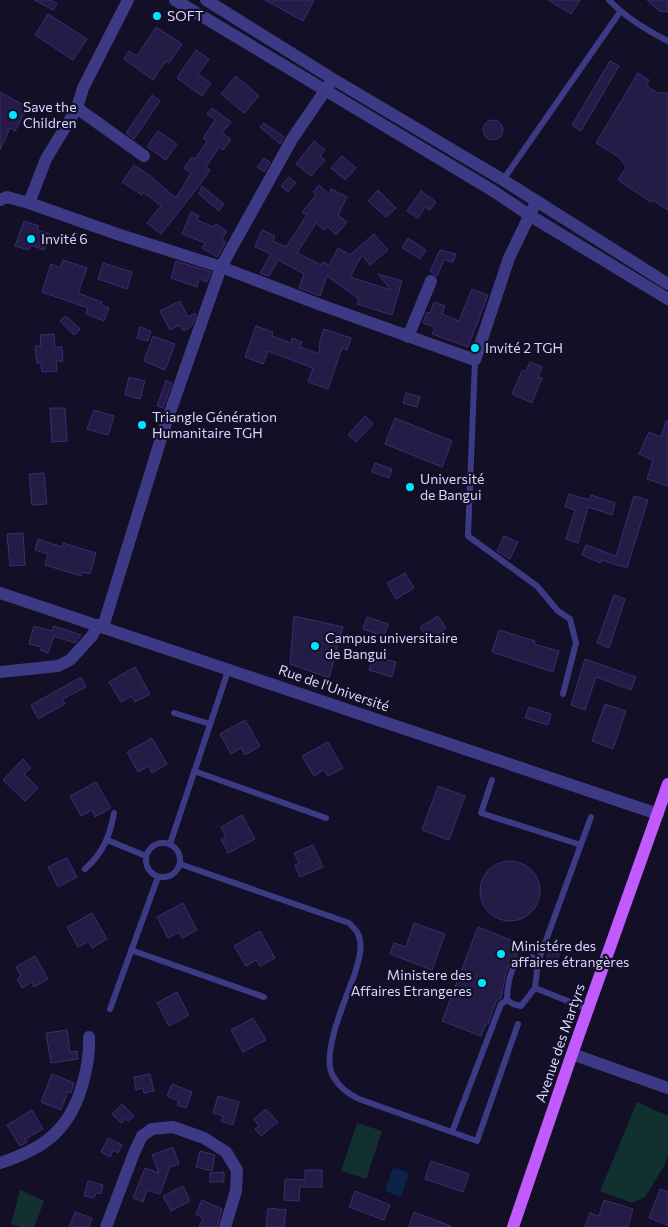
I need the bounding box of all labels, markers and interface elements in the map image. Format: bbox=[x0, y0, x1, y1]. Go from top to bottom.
place label: SOFT bbox=[167, 7, 204, 24]
marker: SOFT bbox=[151, 10, 163, 22]
place label: Save the Children bbox=[23, 98, 77, 131]
marker: Save the Children bbox=[7, 109, 19, 121]
place label: Invité 6 bbox=[41, 230, 88, 247]
marker: Invité 6 bbox=[25, 233, 37, 245]
place label: Invité 2 TGH bbox=[485, 339, 563, 356]
marker: Invité 2 TGH bbox=[469, 342, 481, 354]
place label: Triangle Génération Humanitaire TGH bbox=[152, 408, 277, 441]
marker: Triangle Génération Humanitaire TGH bbox=[136, 419, 148, 431]
place label: Université de Bangui bbox=[420, 470, 485, 503]
marker: Université de Bangui bbox=[404, 481, 416, 493]
place label: Campus universitaire de Bangui bbox=[325, 629, 458, 662]
marker: Campus universitaire de Bangui bbox=[309, 640, 321, 652]
street label: Rue de l'Université bbox=[276, 661, 392, 714]
place label: Ministére des affaires étrangères bbox=[511, 937, 629, 970]
marker: Ministére des affaires étrangères bbox=[495, 948, 507, 960]
place label: Ministere des Affaires Etrangeres bbox=[351, 966, 472, 999]
marker: Ministere des Affaires Etrangeres bbox=[476, 977, 488, 989]
street label: Avenue des Martyrs bbox=[531, 981, 588, 1105]

